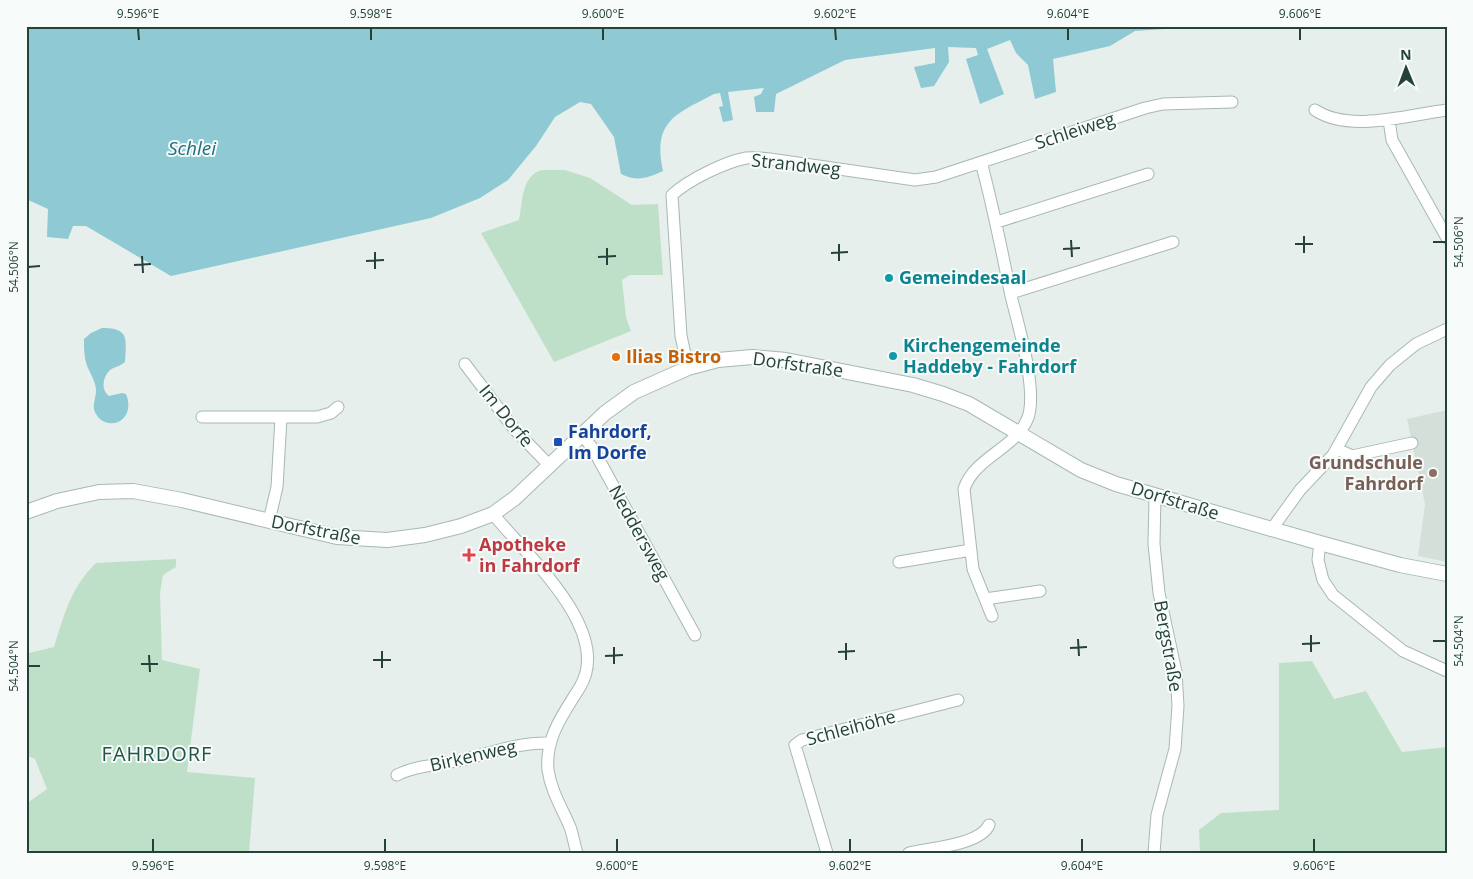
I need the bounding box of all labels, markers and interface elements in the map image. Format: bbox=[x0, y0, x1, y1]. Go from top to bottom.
text: 9.596°E bbox=[117, 5, 159, 22]
text: 9.598°E bbox=[350, 5, 392, 22]
text: 9.600°E bbox=[582, 5, 624, 22]
text: 9.602°E bbox=[814, 5, 856, 22]
text: 9.604°E bbox=[1047, 5, 1089, 22]
text: 9.606°E bbox=[1279, 5, 1321, 22]
north arrow bbox=[1380, 42, 1430, 92]
text: N bbox=[1400, 45, 1412, 64]
street label: Schleiweg bbox=[1032, 106, 1118, 154]
water label: Schlei bbox=[168, 135, 217, 161]
street label: Strandweg bbox=[750, 147, 842, 181]
text: 54.506°N bbox=[1450, 216, 1467, 268]
text: 54.506°N bbox=[5, 241, 22, 293]
place label: Gemeindesaal bbox=[899, 265, 1027, 289]
marker: Gemeindesaal bbox=[883, 272, 895, 284]
place label: Kirchengemeinde Haddeby - Fahrdorf bbox=[903, 333, 1077, 378]
place label: Ilias Bistro bbox=[626, 344, 721, 368]
street label: Dorfstraße bbox=[751, 346, 845, 382]
marker: Kirchengemeinde Haddeby - Fahrdorf bbox=[887, 350, 899, 362]
marker: Ilias Bistro bbox=[610, 351, 622, 363]
street label: Im Dorfe bbox=[474, 379, 539, 452]
place label: Fahrdorf, Im Dorfe bbox=[568, 419, 652, 464]
marker: Fahrdorf, Im Dorfe bbox=[552, 436, 564, 448]
place label: Grundschule Fahrdorf bbox=[1309, 450, 1424, 495]
marker: Grundschule Fahrdorf bbox=[1427, 467, 1439, 479]
street label: Dorfstraße bbox=[1128, 475, 1222, 525]
street label: Neddersweg bbox=[604, 481, 676, 585]
street label: Dorfstraße bbox=[269, 509, 363, 549]
place label: Apotheke in Fahrdorf bbox=[479, 532, 580, 577]
marker: Apotheke in Fahrdorf bbox=[463, 549, 475, 561]
street label: Bergstraße bbox=[1149, 598, 1189, 693]
text: 54.504°N bbox=[1450, 615, 1467, 667]
text: 54.504°N bbox=[5, 640, 22, 692]
street label: Schleihöhe bbox=[803, 704, 898, 750]
street label: Birkenweg bbox=[427, 733, 519, 777]
district label: FAHRDORF bbox=[102, 740, 212, 767]
text: 9.596°E bbox=[132, 857, 174, 874]
text: 9.598°E bbox=[364, 857, 406, 874]
text: 9.600°E bbox=[596, 857, 638, 874]
text: 9.602°E bbox=[829, 857, 871, 874]
text: 9.604°E bbox=[1061, 857, 1103, 874]
text: 9.606°E bbox=[1293, 857, 1335, 874]

